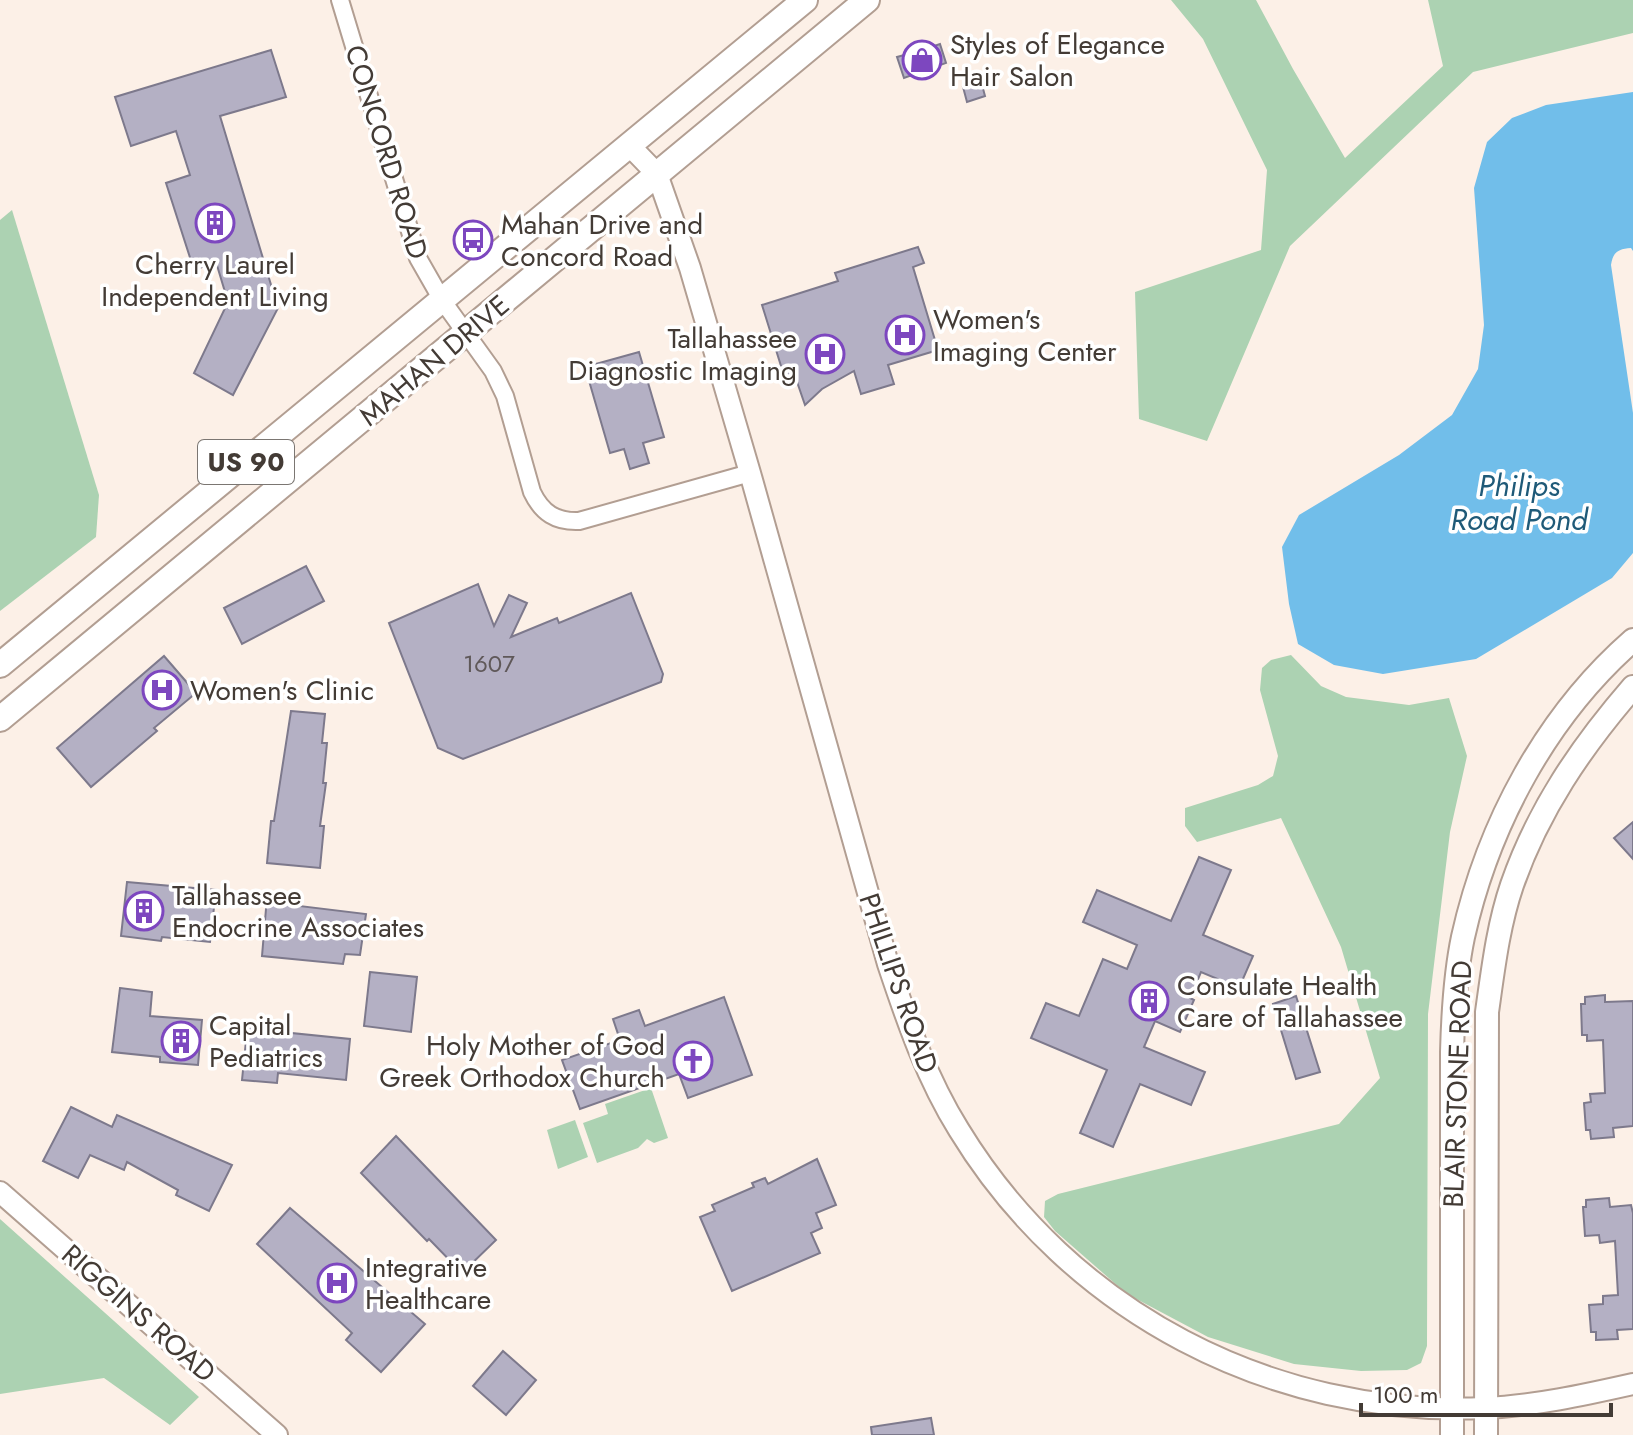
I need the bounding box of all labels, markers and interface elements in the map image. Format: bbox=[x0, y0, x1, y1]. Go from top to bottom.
place label: Styles of Elegance Hair Salon bbox=[950, 24, 1165, 97]
shop icon: Styles of Elegance Hair Salon bbox=[901, 39, 943, 81]
street label: CONCORD ROAD bbox=[334, 40, 439, 264]
building icon: Cherry Laurel Independent Living bbox=[194, 202, 236, 244]
place label: Mahan Drive and Concord Road bbox=[501, 204, 703, 277]
bus stop icon: Mahan Drive and Concord Road bbox=[452, 219, 494, 261]
place label: Cherry Laurel Independent Living bbox=[101, 244, 329, 317]
street label: MAHAN DRIVE bbox=[350, 285, 518, 436]
place label: Women's Imaging Center bbox=[933, 299, 1117, 372]
hospital icon: Women's Imaging Center bbox=[884, 314, 926, 356]
place label: Tallahassee Diagnostic Imaging bbox=[568, 318, 797, 391]
hospital icon: Tallahassee Diagnostic Imaging bbox=[804, 333, 846, 375]
road number: US 90 bbox=[198, 440, 294, 484]
water label: Philips Road Pond bbox=[1450, 464, 1589, 541]
house number: 1607 bbox=[463, 646, 515, 681]
hospital icon: Women's Clinic bbox=[141, 669, 183, 711]
place label: Women's Clinic bbox=[190, 670, 374, 711]
place label: Tallahassee Endocrine Associates bbox=[172, 875, 424, 948]
street label: PHILLIPS ROAD bbox=[849, 888, 948, 1079]
building icon: Tallahassee Endocrine Associates bbox=[123, 890, 165, 932]
street label: BLAIR STONE ROAD bbox=[1433, 960, 1482, 1208]
place label: Consulate Health Care of Tallahassee bbox=[1177, 965, 1403, 1038]
building icon: Consulate Health Care of Tallahassee bbox=[1128, 980, 1170, 1022]
place label: Capital Pediatrics bbox=[209, 1005, 323, 1078]
building icon: Capital Pediatrics bbox=[160, 1020, 202, 1062]
place label: Holy Mother of God Greek Orthodox Church bbox=[379, 1025, 665, 1098]
church icon: Holy Mother of God Greek Orthodox Church bbox=[672, 1040, 714, 1082]
street label: RIGGINS ROAD bbox=[52, 1235, 225, 1392]
place label: Integrative Healthcare bbox=[365, 1247, 491, 1320]
hospital icon: Integrative Healthcare bbox=[316, 1262, 358, 1304]
scale bar bbox=[1361, 1367, 1611, 1417]
text: 100 m bbox=[1373, 1377, 1439, 1412]

